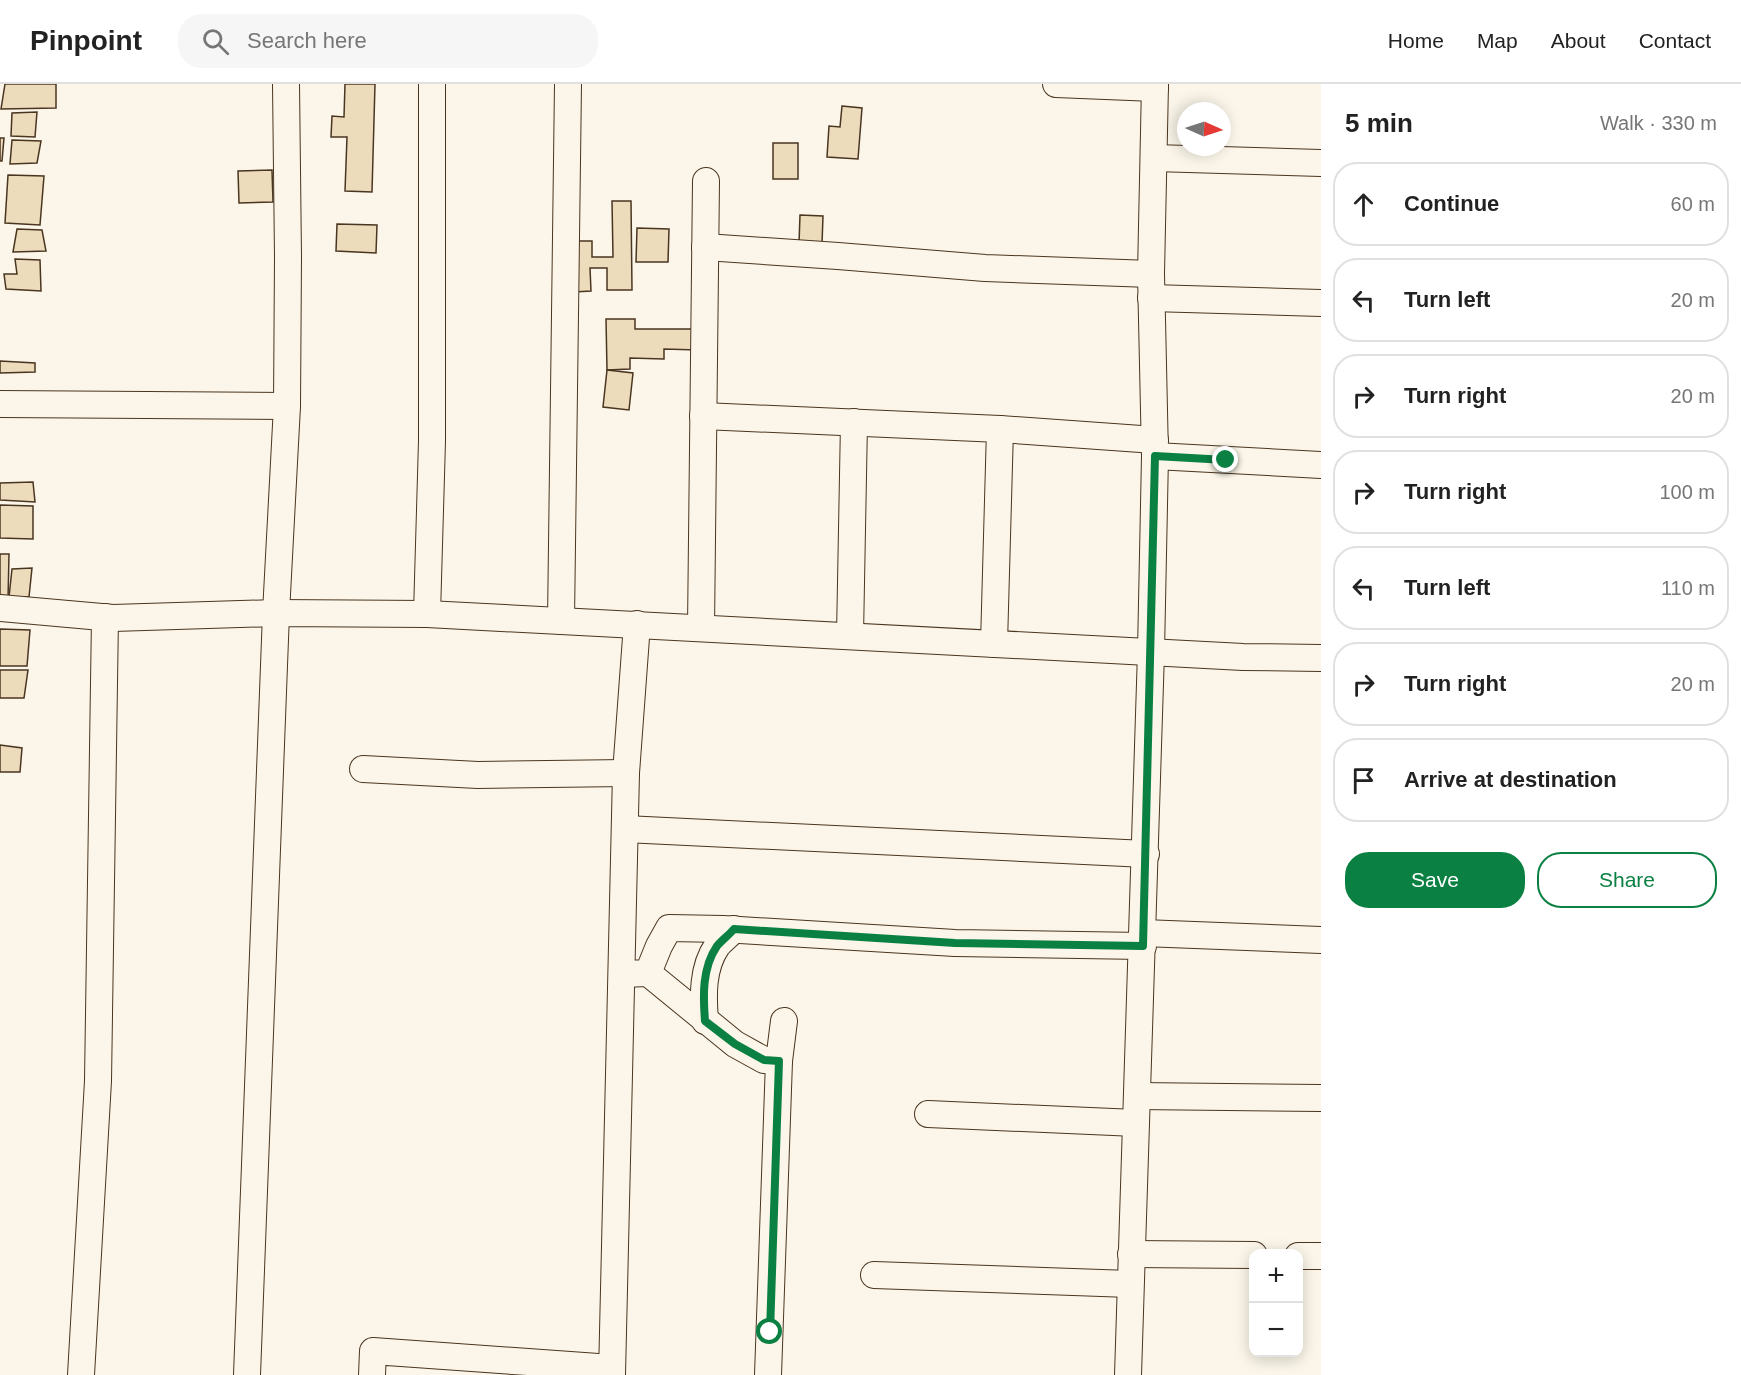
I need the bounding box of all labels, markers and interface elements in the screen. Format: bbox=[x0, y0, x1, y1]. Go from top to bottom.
search box bbox=[178, 14, 598, 68]
text: Pinpoint bbox=[30, 25, 142, 56]
icon: search bbox=[199, 25, 232, 58]
text: Search here bbox=[247, 28, 367, 53]
text: Home bbox=[1388, 29, 1444, 52]
text: Map bbox=[1477, 29, 1518, 52]
text: About bbox=[1551, 29, 1606, 52]
text: Contact bbox=[1639, 29, 1711, 52]
north arrow bbox=[1177, 102, 1231, 156]
text: 5 min bbox=[1345, 108, 1413, 138]
text: Walk · 330 m bbox=[1600, 112, 1717, 134]
icon: ahead bbox=[1347, 188, 1380, 221]
text: Continue bbox=[1404, 191, 1499, 216]
text: 60 m bbox=[1671, 193, 1715, 215]
icon: left bbox=[1347, 284, 1380, 317]
text: Turn left bbox=[1404, 287, 1490, 312]
text: 20 m bbox=[1671, 289, 1715, 311]
icon: right bbox=[1347, 380, 1380, 413]
text: Turn right bbox=[1404, 383, 1506, 408]
text: 20 m bbox=[1671, 385, 1715, 407]
route end bbox=[1212, 446, 1238, 472]
icon: right bbox=[1347, 476, 1380, 509]
text: Turn right bbox=[1404, 479, 1506, 504]
text: 100 m bbox=[1659, 481, 1715, 503]
icon: left bbox=[1347, 572, 1380, 605]
text: Turn left bbox=[1404, 575, 1490, 600]
text: 110 m bbox=[1661, 577, 1715, 599]
icon: right bbox=[1347, 668, 1380, 701]
text: Turn right bbox=[1404, 671, 1506, 696]
text: 20 m bbox=[1671, 673, 1715, 695]
icon: arrive bbox=[1347, 764, 1380, 797]
text: Arrive at destination bbox=[1404, 767, 1617, 792]
button: Save bbox=[1345, 852, 1525, 908]
button: Share bbox=[1537, 852, 1717, 908]
map controls bbox=[1249, 1249, 1303, 1357]
button: + bbox=[1249, 1249, 1303, 1303]
button: − bbox=[1249, 1303, 1303, 1357]
route start bbox=[756, 1318, 782, 1344]

